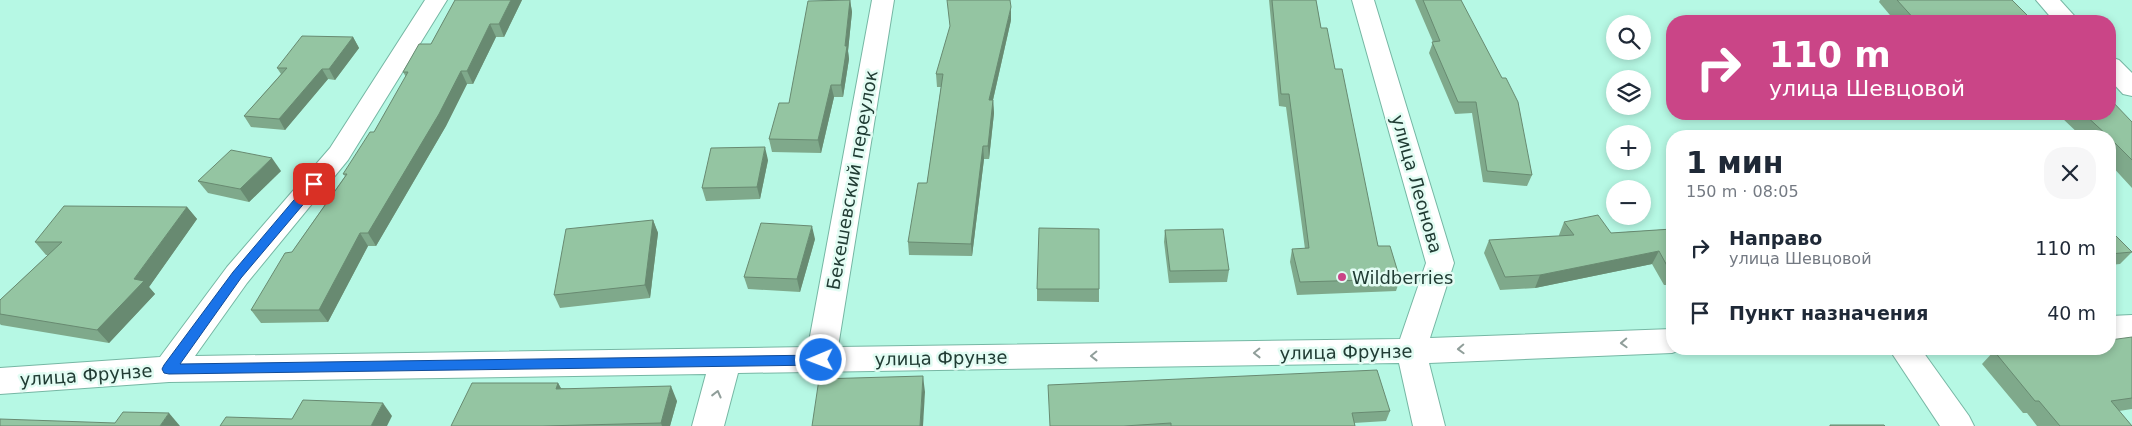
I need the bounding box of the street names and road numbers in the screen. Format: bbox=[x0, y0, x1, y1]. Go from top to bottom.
street label: Бекешевский переулок bbox=[822, 68, 882, 292]
street label: улица Леонова bbox=[1387, 112, 1447, 256]
street label: улица Фрунзе bbox=[1279, 340, 1413, 364]
street label: улица Фрунзе bbox=[874, 346, 1008, 370]
street label: улица Фрунзе bbox=[19, 360, 153, 390]

